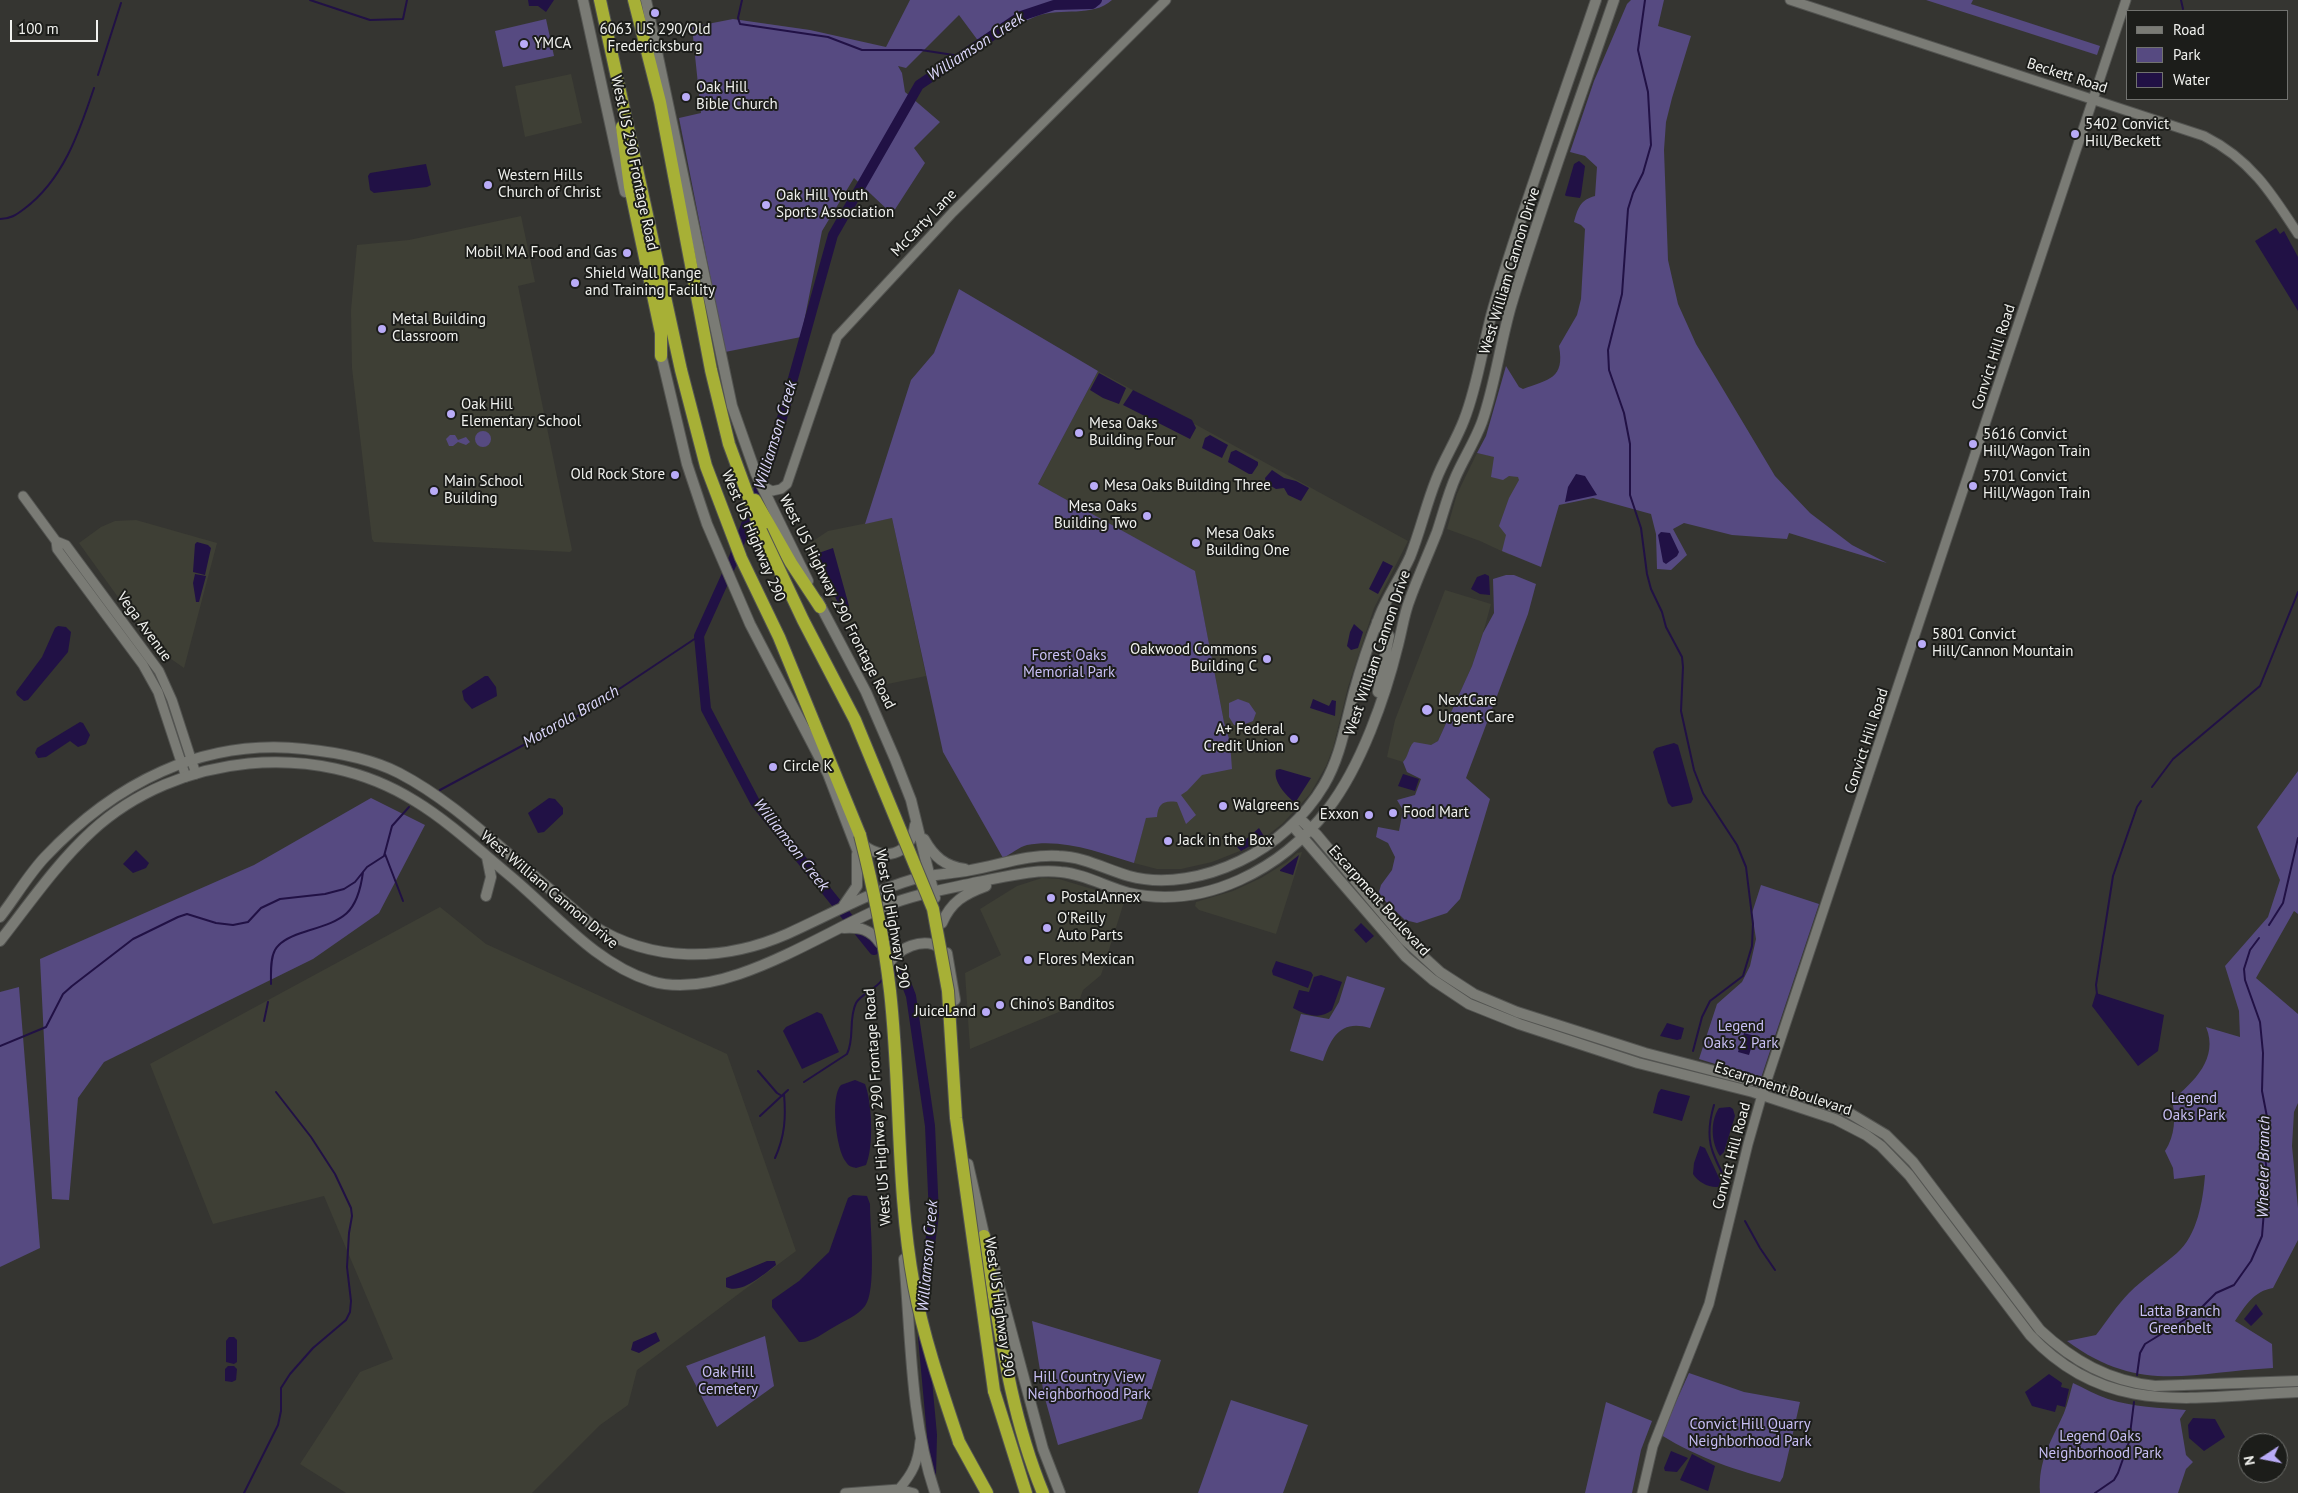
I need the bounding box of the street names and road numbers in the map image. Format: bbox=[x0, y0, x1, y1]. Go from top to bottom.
street label: Beckett Road bbox=[2024, 55, 2110, 97]
street label: West US 290 Frontage Road bbox=[607, 74, 661, 252]
street label: West William Cannon Drive bbox=[1476, 185, 1544, 357]
street label: McCarty Lane bbox=[887, 186, 961, 260]
street label: Convict Hill Road bbox=[1968, 302, 2020, 412]
street label: West US Highway 290 bbox=[717, 468, 789, 604]
street label: West US Highway 290 Frontage Road bbox=[775, 492, 899, 712]
street label: West William Cannon Drive bbox=[1341, 568, 1415, 738]
street label: Vega Avenue bbox=[113, 589, 175, 665]
street label: Convict Hill Road bbox=[1841, 686, 1893, 796]
street label: West William Cannon Drive bbox=[477, 827, 621, 953]
street label: Escarpment Boulevard bbox=[1324, 842, 1434, 960]
street label: West US Highway 290 bbox=[871, 848, 913, 990]
street label: West US Highway 290 Frontage Road bbox=[861, 988, 895, 1226]
street label: Escarpment Boulevard bbox=[1712, 1058, 1854, 1120]
street label: Convict Hill Road bbox=[1709, 1101, 1755, 1211]
street label: West US Highway 290 bbox=[980, 1236, 1018, 1378]

